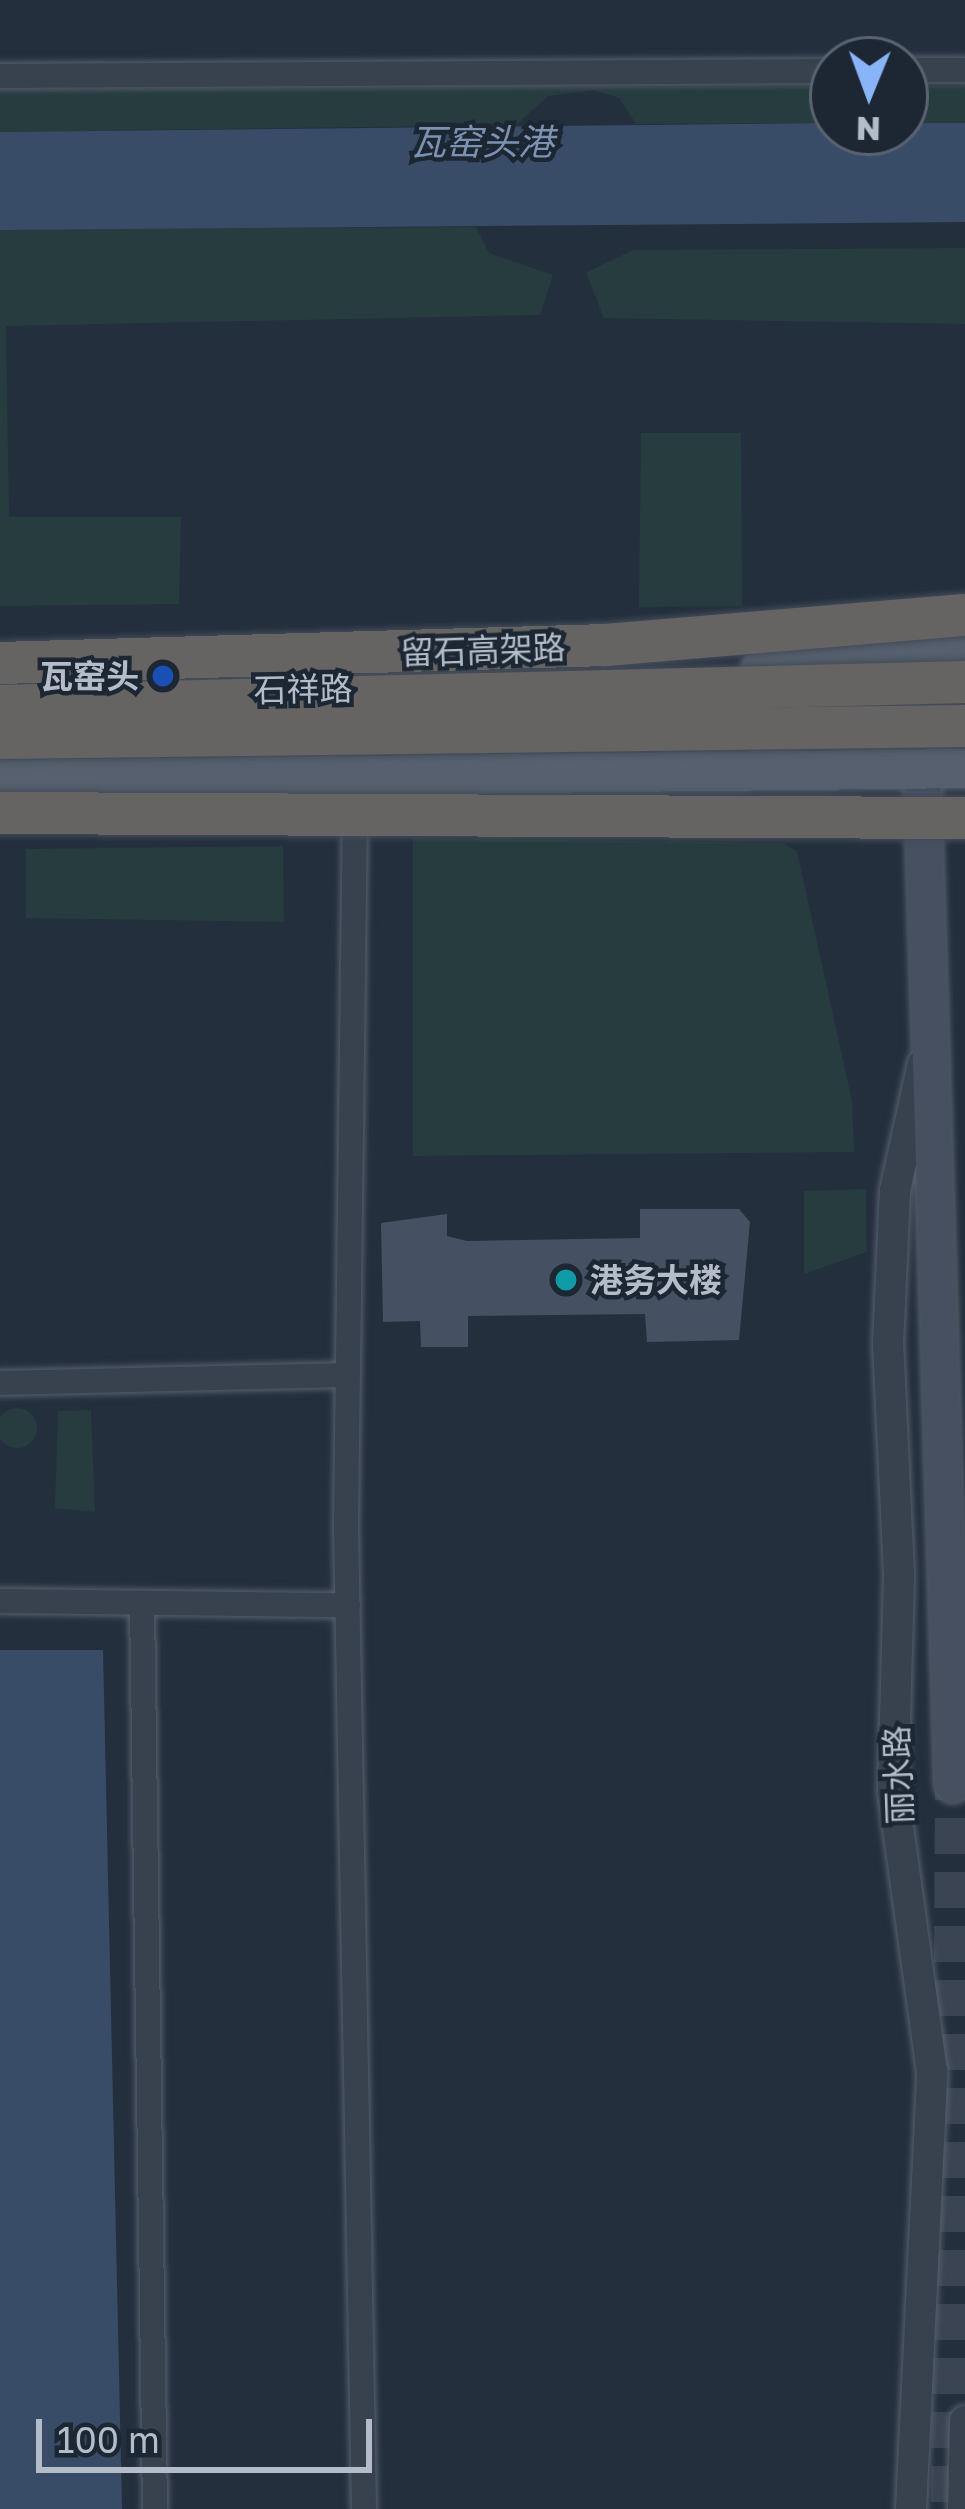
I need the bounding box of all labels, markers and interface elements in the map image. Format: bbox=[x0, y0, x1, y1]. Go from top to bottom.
north arrow bbox=[809, 36, 929, 156]
text: N bbox=[856, 110, 881, 149]
water label: 瓦窑头港 bbox=[410, 120, 554, 164]
street label: 留石高架路 bbox=[400, 627, 566, 673]
place label: 瓦窑头 bbox=[40, 656, 139, 696]
marker: 瓦窑头 bbox=[150, 663, 176, 689]
street label: 石祥路 bbox=[253, 668, 353, 710]
place label: 港务大楼 bbox=[590, 1260, 722, 1300]
marker: 港务大楼 bbox=[553, 1267, 579, 1293]
street label: 丽水路 bbox=[876, 1725, 920, 1825]
scale bar bbox=[42, 2395, 378, 2469]
text: 100 m bbox=[57, 2418, 160, 2461]

